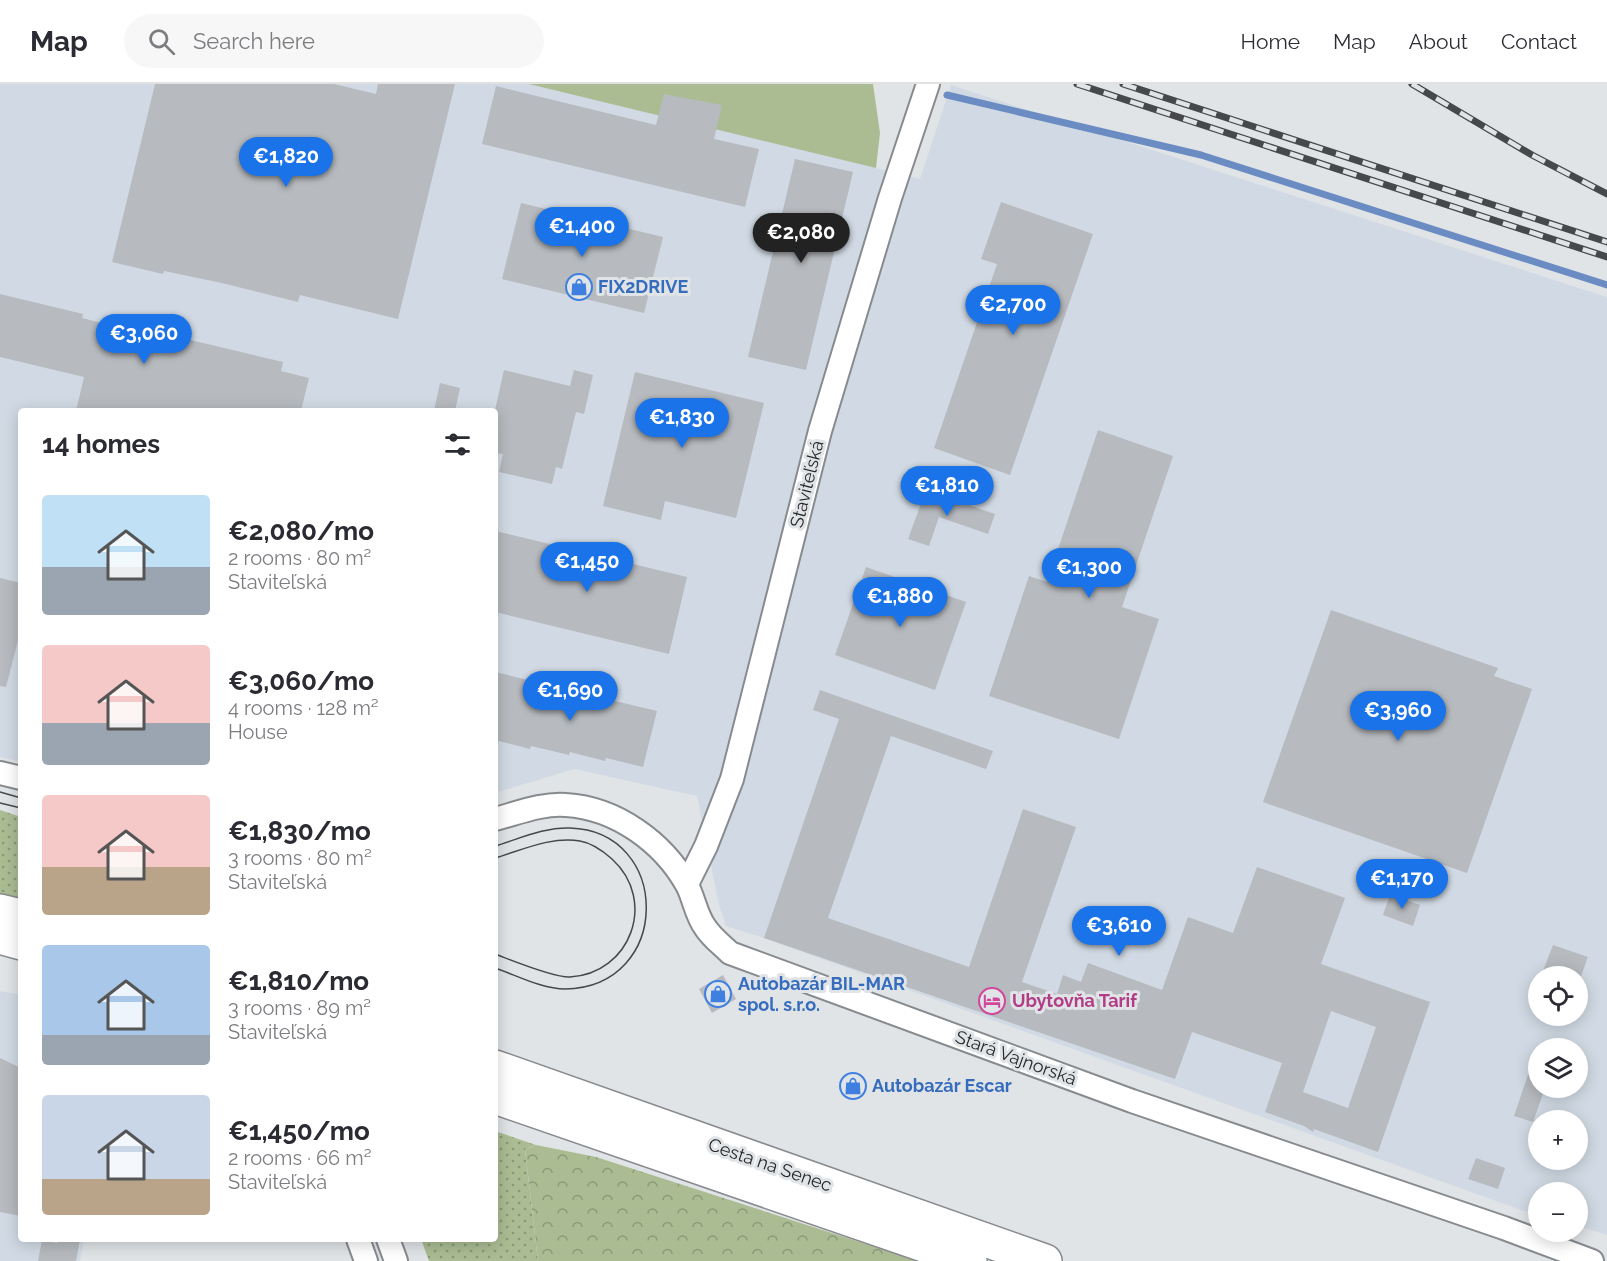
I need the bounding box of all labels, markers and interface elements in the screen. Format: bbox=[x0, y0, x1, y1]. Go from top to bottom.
search box bbox=[124, 14, 544, 68]
text: Map bbox=[30, 25, 88, 58]
icon: search bbox=[145, 25, 178, 58]
text: Search here bbox=[193, 28, 315, 54]
text: Home bbox=[1241, 29, 1300, 54]
text: Map bbox=[1333, 29, 1376, 54]
text: About bbox=[1409, 29, 1468, 54]
text: Contact bbox=[1501, 29, 1577, 54]
pin: €1,820 bbox=[237, 137, 335, 188]
text: €1,820 bbox=[253, 144, 319, 168]
pin: €1,400 bbox=[533, 207, 631, 258]
pin: €2,080 bbox=[752, 213, 850, 264]
text: €1,400 bbox=[549, 214, 615, 238]
text: €2,080 bbox=[767, 220, 835, 244]
shop icon: FIX2DRIVE bbox=[564, 272, 594, 302]
place label: FIX2DRIVE bbox=[598, 276, 688, 297]
pin: €2,700 bbox=[964, 285, 1062, 336]
text: €2,700 bbox=[979, 292, 1047, 316]
pin: €3,060 bbox=[95, 314, 193, 365]
text: €3,060 bbox=[110, 321, 178, 345]
pin: €1,830 bbox=[633, 398, 731, 449]
text: €1,830 bbox=[649, 405, 715, 429]
icon: filters bbox=[441, 428, 474, 461]
text: 14 homes bbox=[42, 429, 160, 459]
street label: Staviteľská bbox=[786, 438, 827, 530]
pin: €1,810 bbox=[898, 466, 996, 517]
text: €1,810 bbox=[915, 473, 979, 497]
text: €2,080/mo bbox=[228, 516, 374, 546]
icon: home bbox=[90, 519, 162, 591]
pin: €1,450 bbox=[538, 542, 636, 593]
text: 2 rooms · 80 m² bbox=[228, 546, 371, 570]
pin: €1,300 bbox=[1040, 548, 1138, 599]
text: €1,450 bbox=[554, 549, 620, 573]
text: €1,300 bbox=[1056, 555, 1122, 579]
text: Staviteľská bbox=[228, 570, 327, 594]
pin: €1,880 bbox=[851, 577, 949, 628]
text: €1,880 bbox=[867, 584, 933, 608]
text: €3,060/mo bbox=[228, 666, 374, 696]
icon: home bbox=[90, 669, 162, 741]
pin: €1,690 bbox=[521, 671, 619, 722]
text: €1,690 bbox=[537, 678, 603, 702]
pin: €3,960 bbox=[1349, 691, 1447, 742]
text: 4 rooms · 128 m² bbox=[228, 696, 379, 720]
text: €3,960 bbox=[1364, 698, 1432, 722]
text: House bbox=[228, 720, 288, 744]
text: €1,830/mo bbox=[228, 816, 371, 846]
icon: home bbox=[90, 819, 162, 891]
text: 3 rooms · 80 m² bbox=[228, 846, 372, 870]
pin: €1,170 bbox=[1353, 859, 1451, 910]
text: €1,170 bbox=[1370, 866, 1434, 890]
text: Staviteľská bbox=[228, 870, 327, 894]
pin: €3,610 bbox=[1070, 906, 1168, 957]
text: €3,610 bbox=[1086, 913, 1152, 937]
text: €1,810/mo bbox=[228, 966, 369, 996]
map controls bbox=[1528, 966, 1588, 1242]
button: locate bbox=[1528, 966, 1588, 1026]
icon: home bbox=[90, 969, 162, 1041]
place label: Autobazár BIL-MAR spol. s.r.o. bbox=[738, 973, 905, 1015]
shop icon: Autobazár BIL-MAR spol. s.r.o. bbox=[703, 979, 733, 1009]
hotel icon: Ubytovňa Tarif bbox=[977, 986, 1007, 1016]
place label: Ubytovňa Tarif bbox=[1012, 990, 1138, 1011]
text: 3 rooms · 89 m² bbox=[228, 996, 371, 1020]
text: Staviteľská bbox=[228, 1020, 327, 1044]
street label: Stará Vajnorská bbox=[953, 1026, 1080, 1089]
button: layers bbox=[1528, 1038, 1588, 1098]
shop icon: Autobazár Escar bbox=[838, 1071, 868, 1101]
place label: Autobazár Escar bbox=[872, 1075, 1012, 1096]
button: + bbox=[1528, 1110, 1588, 1170]
text: €1,450/mo bbox=[228, 1116, 370, 1146]
icon: home bbox=[90, 1119, 162, 1191]
street label: Cesta na Senec bbox=[706, 1134, 835, 1196]
text: 2 rooms · 66 m² bbox=[228, 1146, 371, 1170]
text: Staviteľská bbox=[228, 1170, 327, 1194]
button: − bbox=[1528, 1182, 1588, 1242]

